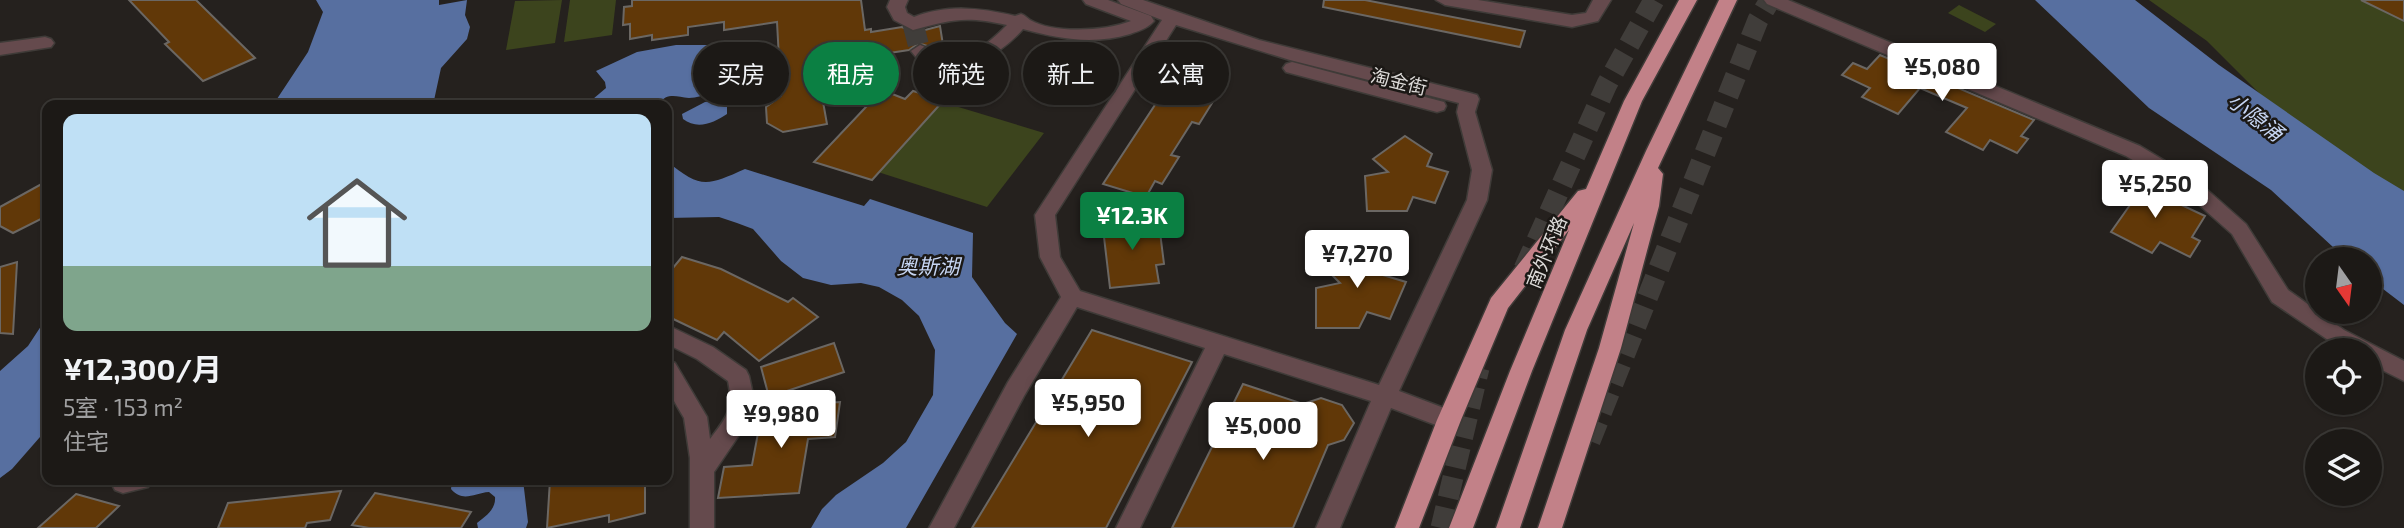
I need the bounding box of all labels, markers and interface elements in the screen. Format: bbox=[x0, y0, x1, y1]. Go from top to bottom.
chip: 买房 bbox=[693, 42, 789, 105]
chip: 租房 bbox=[803, 42, 899, 105]
chip: 筛选 bbox=[913, 42, 1009, 105]
chip: 新上 bbox=[1023, 42, 1119, 105]
chip: 公寓 bbox=[1133, 42, 1229, 105]
pin: ¥5,080 bbox=[1885, 43, 1999, 103]
text: ¥5,080 bbox=[1904, 52, 1980, 80]
street label: 淘金街 bbox=[1369, 63, 1429, 99]
water label: 小隐涌 bbox=[2223, 87, 2290, 146]
icon: home bbox=[294, 160, 420, 286]
pin: ¥5,250 bbox=[2098, 160, 2212, 220]
text: ¥5,250 bbox=[2118, 169, 2192, 197]
pin: ¥12.3K bbox=[1075, 192, 1189, 252]
text: ¥12.3K bbox=[1096, 201, 1168, 229]
street label: 南外环路 bbox=[1521, 212, 1571, 292]
pin: ¥7,270 bbox=[1300, 230, 1414, 290]
text: ¥7,270 bbox=[1321, 239, 1393, 267]
north arrow bbox=[2305, 247, 2382, 324]
map controls bbox=[2305, 247, 2382, 506]
water label: 奥斯湖 bbox=[897, 253, 962, 278]
button: locate bbox=[2305, 338, 2382, 415]
text: ¥12,300/月 bbox=[63, 350, 222, 386]
pin: ¥5,950 bbox=[1031, 380, 1145, 439]
text: ¥5,950 bbox=[1051, 388, 1125, 416]
pin: ¥9,980 bbox=[724, 391, 838, 450]
text: 5室 · 153 m² bbox=[63, 393, 183, 421]
text: ¥9,980 bbox=[743, 399, 819, 427]
pin: ¥5,000 bbox=[1206, 402, 1320, 462]
text: ¥5,000 bbox=[1224, 411, 1302, 439]
text: 住宅 bbox=[63, 427, 109, 455]
button: layers bbox=[2305, 429, 2382, 506]

